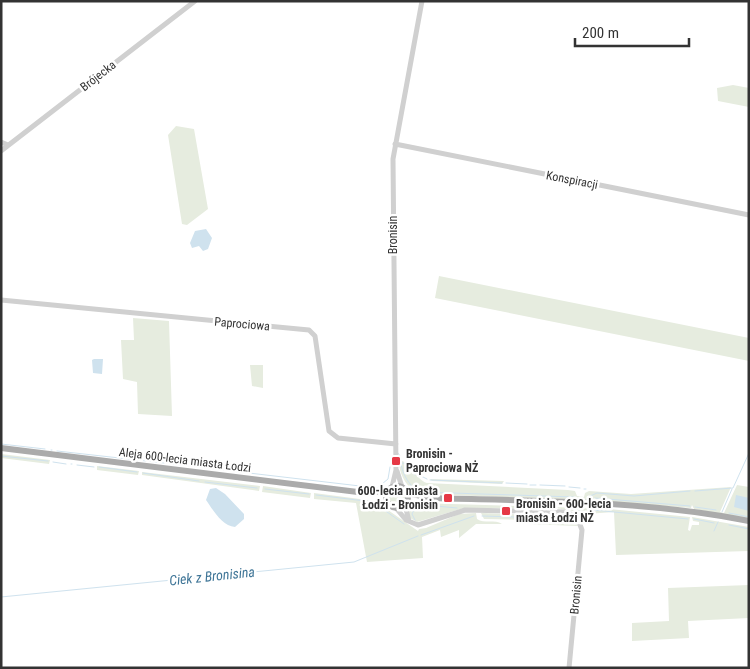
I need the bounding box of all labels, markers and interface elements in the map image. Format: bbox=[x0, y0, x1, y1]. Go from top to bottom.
scale bar bbox=[575, 15, 689, 47]
text: 200 m bbox=[582, 24, 619, 42]
street label: Brójecka bbox=[77, 58, 119, 94]
street label: Konspiracji bbox=[545, 168, 599, 192]
street label: Bronisin bbox=[386, 215, 400, 254]
street label: Paprociowa bbox=[214, 315, 271, 333]
street label: Aleja 600-lecia miasta Łodzi bbox=[118, 445, 252, 475]
place label: Bronisin - Paprociowa NŻ bbox=[406, 447, 478, 475]
marker: Bronisin - Paprociowa NŻ bbox=[390, 455, 402, 467]
place label: 600-lecia miasta Łodzi - Bronisin bbox=[357, 484, 438, 512]
marker: 600-lecia miasta Łodzi - Bronisin bbox=[442, 492, 454, 504]
place label: Bronisin - 600-lecia miasta Łodzi NŻ bbox=[516, 497, 611, 525]
marker: Bronisin - 600-lecia miasta Łodzi NŻ bbox=[500, 505, 512, 517]
water label: Ciek z Bronisina bbox=[168, 564, 256, 588]
street label: Bronisin bbox=[567, 575, 585, 615]

